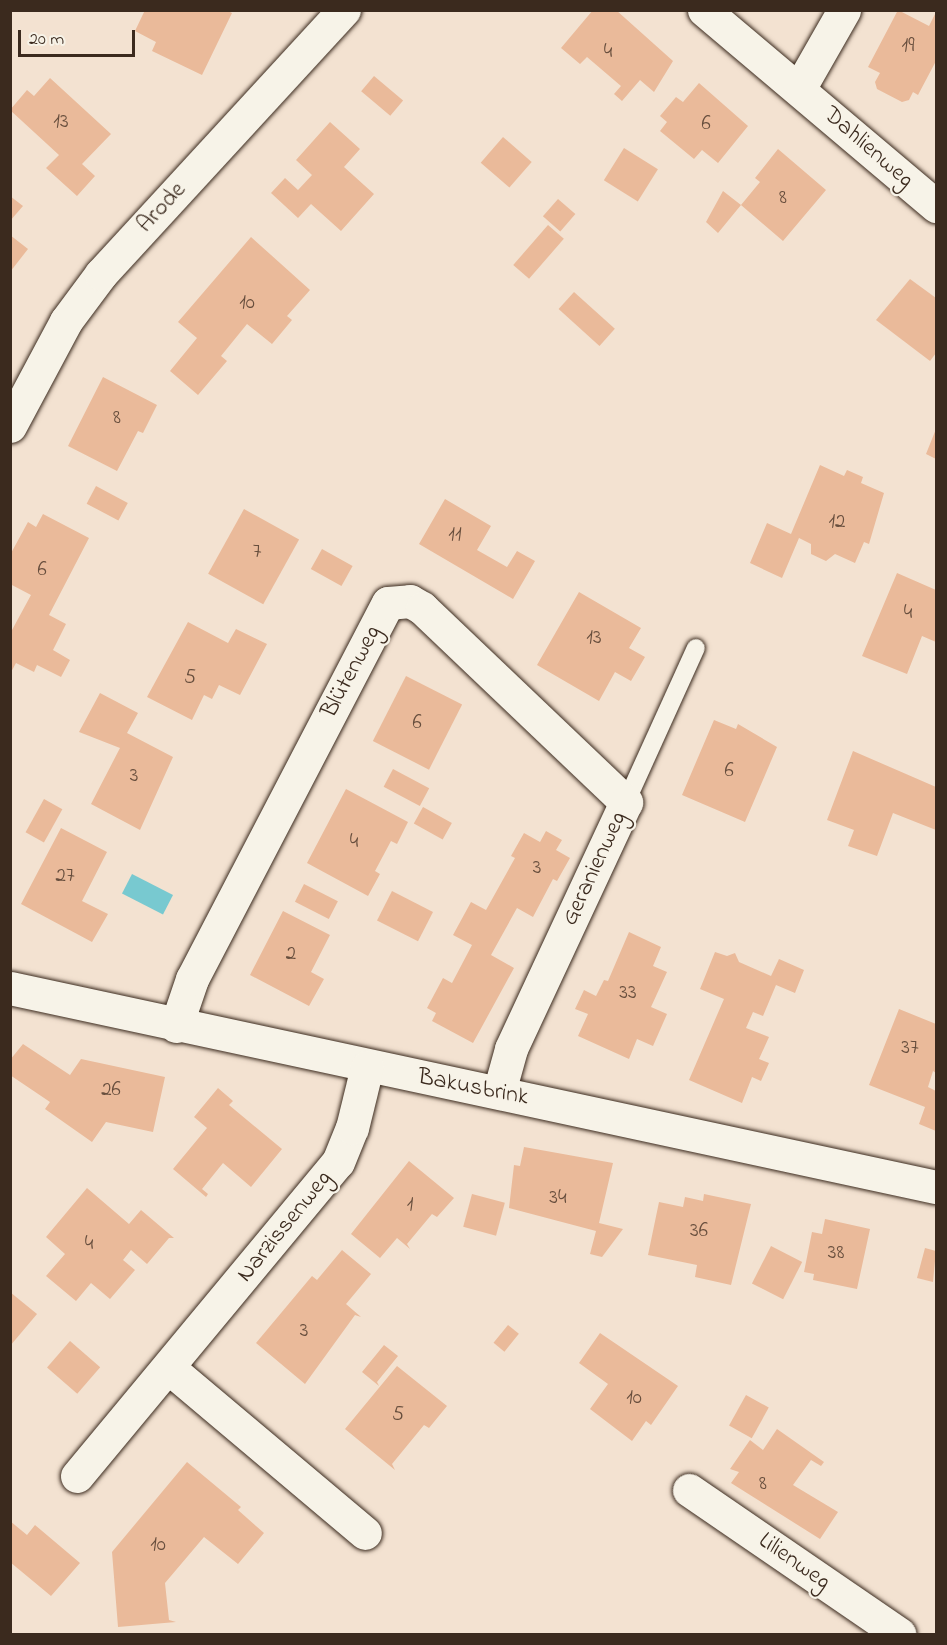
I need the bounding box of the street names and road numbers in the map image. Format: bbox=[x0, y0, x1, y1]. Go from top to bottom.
street label: Dahlienweg bbox=[817, 101, 919, 195]
street label: Arode bbox=[131, 177, 193, 239]
street label: Blütenweg bbox=[316, 621, 388, 723]
street label: Geranienweg bbox=[556, 808, 634, 930]
street label: Bakusbrink bbox=[415, 1063, 531, 1113]
street label: Narzissenweg bbox=[231, 1165, 339, 1289]
street label: Lilienweg bbox=[752, 1527, 836, 1597]

